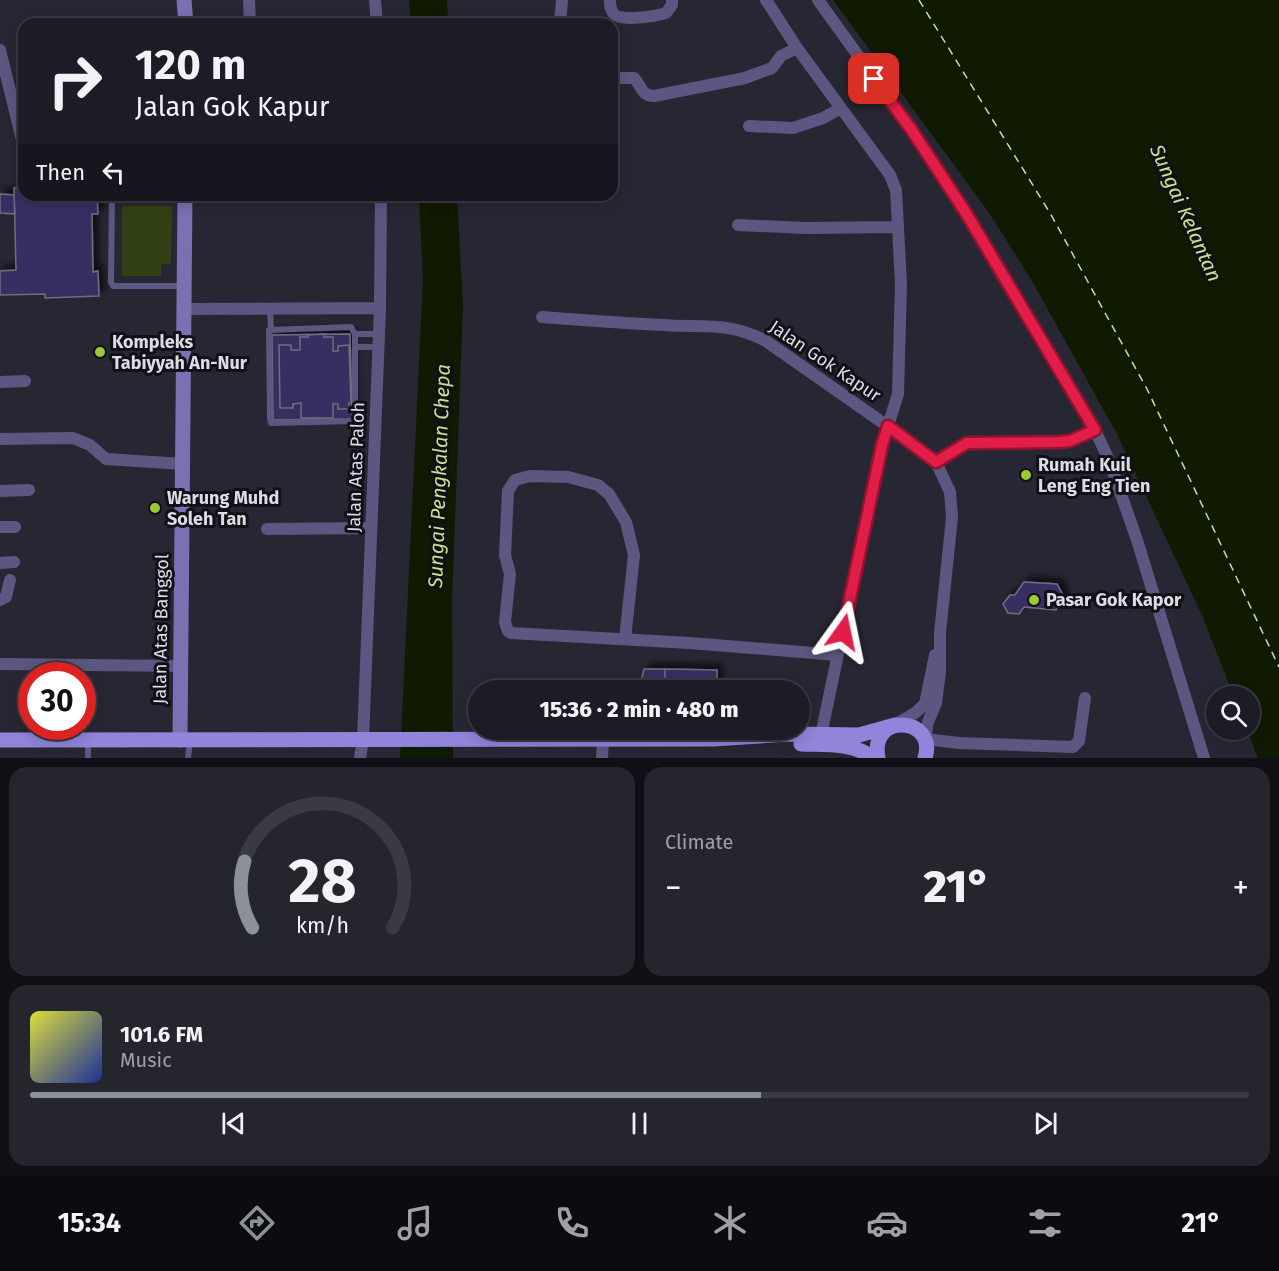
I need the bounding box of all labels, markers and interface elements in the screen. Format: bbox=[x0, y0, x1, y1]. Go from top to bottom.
text: 120 m bbox=[135, 40, 246, 90]
icon: right bbox=[36, 42, 114, 120]
pin bbox=[848, 53, 899, 104]
icon: arrive bbox=[857, 62, 890, 95]
text: Jalan Gok Kapur bbox=[135, 91, 329, 123]
water label: Sungai Kelantan bbox=[1145, 140, 1227, 285]
icon: left bbox=[97, 156, 130, 189]
text: Then bbox=[36, 159, 85, 186]
street label: Jalan Gok Kapur bbox=[765, 316, 885, 406]
place label: Kompleks Tabiyyah An-Nur bbox=[112, 331, 248, 374]
marker: Kompleks Tabiyyah An-Nur bbox=[93, 345, 107, 359]
water label: Sungai Pengkalan Chepa bbox=[423, 364, 455, 589]
street label: Jalan Atas Paloh bbox=[343, 402, 369, 532]
place label: Rumah Kuil Leng Eng Tien bbox=[1038, 454, 1150, 497]
marker: Rumah Kuil Leng Eng Tien bbox=[1019, 468, 1033, 482]
place label: Warung Muhd Soleh Tan bbox=[167, 487, 279, 530]
marker: Warung Muhd Soleh Tan bbox=[148, 501, 162, 515]
street label: Jalan Atas Banggol bbox=[149, 554, 173, 704]
place label: Pasar Gok Kapor bbox=[1046, 589, 1182, 611]
marker: Pasar Gok Kapor bbox=[1027, 593, 1041, 607]
position arrow bbox=[811, 600, 875, 664]
speed limit sign: 30 bbox=[18, 662, 96, 740]
map controls bbox=[1206, 686, 1260, 740]
button: search bbox=[1206, 686, 1260, 740]
text: 15:36 · 2 min · 480 m bbox=[540, 696, 739, 723]
text: Climate bbox=[665, 830, 733, 854]
text: 28 bbox=[288, 844, 356, 919]
text: 21° bbox=[923, 860, 991, 914]
text: − bbox=[665, 868, 682, 908]
text: + bbox=[1233, 868, 1249, 908]
text: km/h bbox=[295, 914, 349, 940]
text: 101.6 FM bbox=[120, 1021, 203, 1048]
text: Music bbox=[120, 1048, 172, 1072]
icon: previous bbox=[217, 1107, 250, 1140]
icon: pause bbox=[623, 1107, 656, 1140]
icon: next bbox=[1029, 1107, 1062, 1140]
icon: directions bbox=[236, 1202, 278, 1244]
icon: music bbox=[394, 1202, 436, 1244]
icon: phone bbox=[551, 1202, 593, 1244]
icon: climate bbox=[709, 1202, 751, 1244]
icon: car bbox=[866, 1202, 908, 1244]
icon: filters bbox=[1024, 1202, 1066, 1244]
text: 15:34 bbox=[58, 1207, 121, 1239]
text: 21° bbox=[1181, 1207, 1221, 1239]

